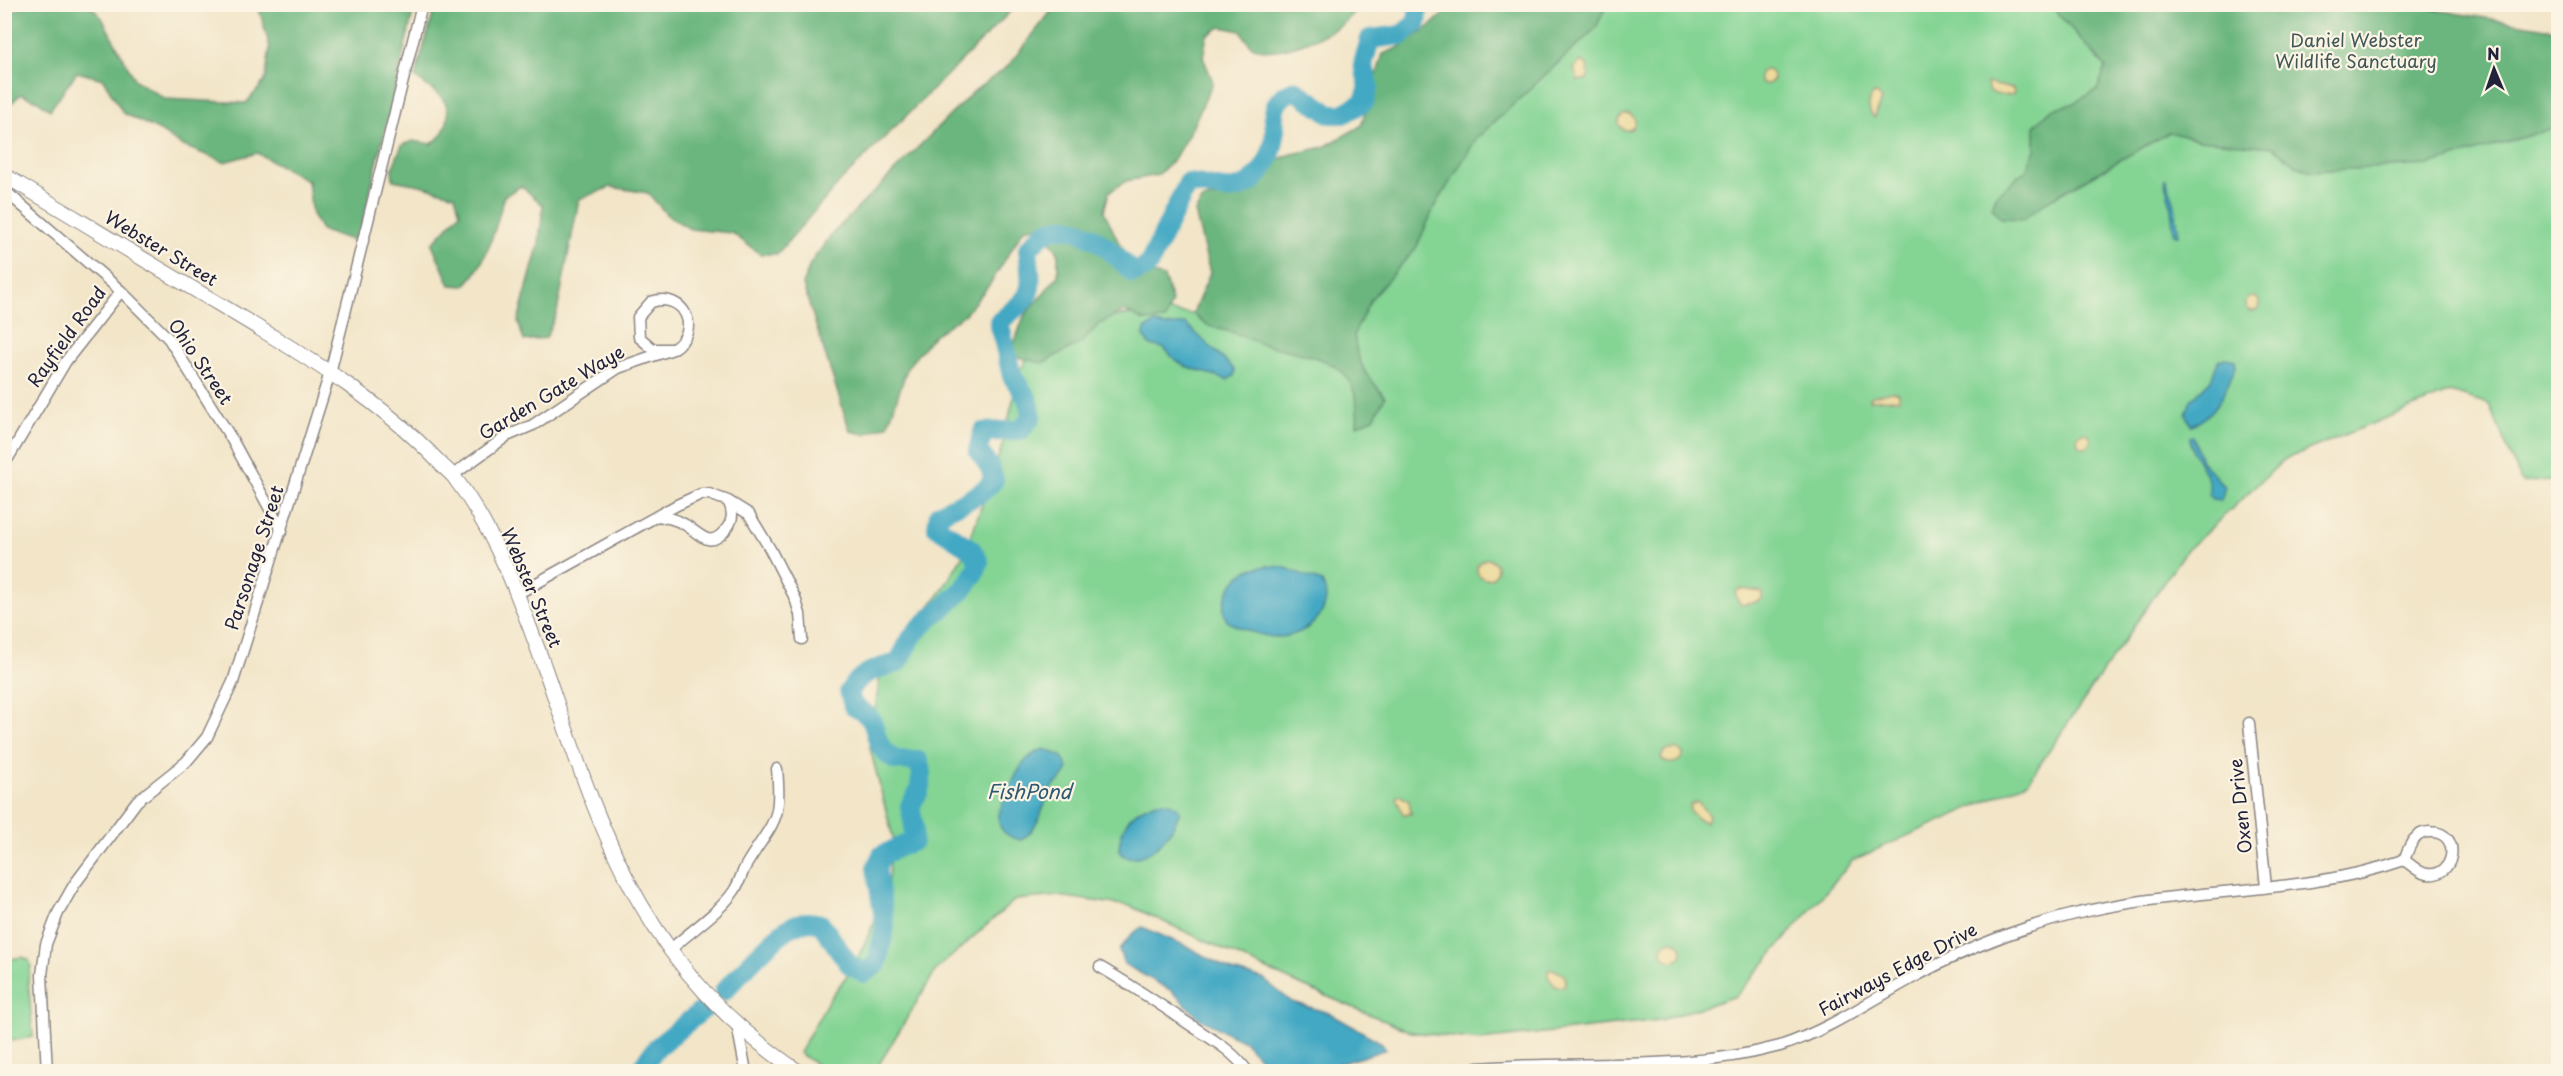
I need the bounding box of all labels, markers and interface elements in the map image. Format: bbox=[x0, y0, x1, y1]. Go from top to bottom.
park label: Daniel Webster Wildlife Sanctuary bbox=[2275, 26, 2437, 74]
north arrow bbox=[2464, 39, 2524, 99]
text: N bbox=[2487, 41, 2500, 65]
street label: Webster Street bbox=[100, 203, 223, 292]
street label: Rayfield Road bbox=[20, 280, 112, 392]
street label: Ohio Street bbox=[162, 313, 240, 410]
street label: Garden Gate Waye bbox=[473, 337, 629, 446]
street label: Parsonage Street bbox=[217, 481, 290, 634]
street label: Webster Street bbox=[495, 523, 570, 651]
street label: Oxen Drive bbox=[2221, 757, 2258, 855]
water label: FishPond bbox=[987, 776, 1074, 806]
street label: Fairways Edge Drive bbox=[1813, 915, 1982, 1022]

